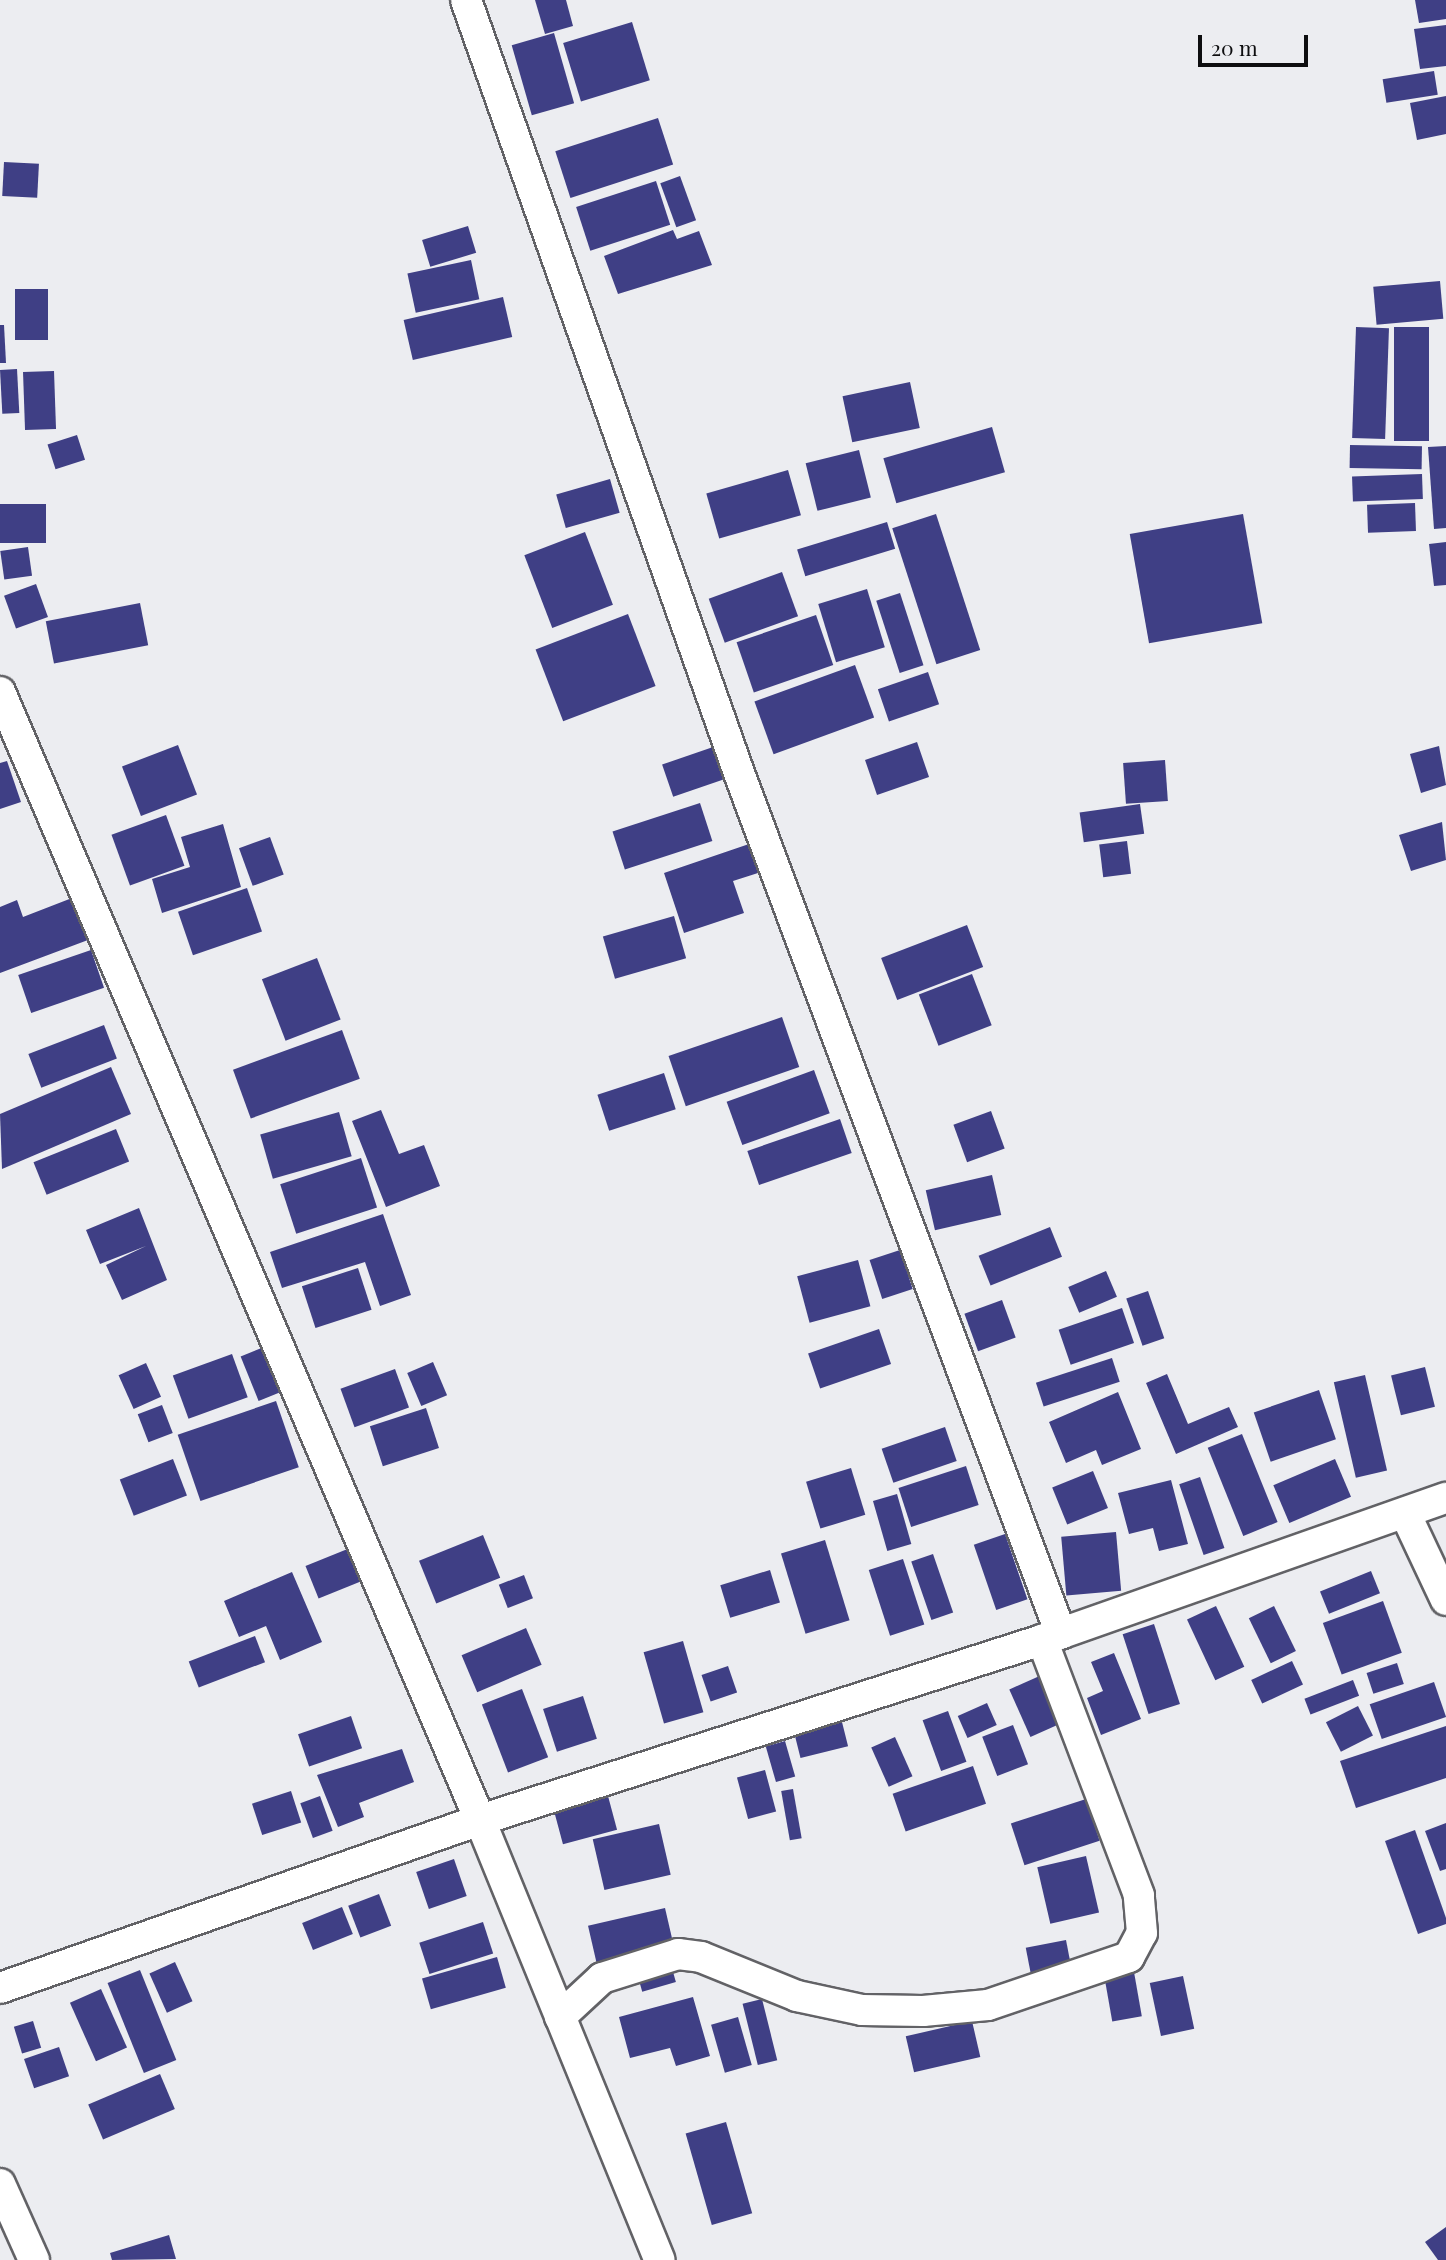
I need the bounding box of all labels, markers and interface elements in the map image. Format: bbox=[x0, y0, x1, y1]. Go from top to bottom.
scale bar bbox=[1201, 21, 1311, 65]
text: 20 m bbox=[1211, 33, 1258, 61]

